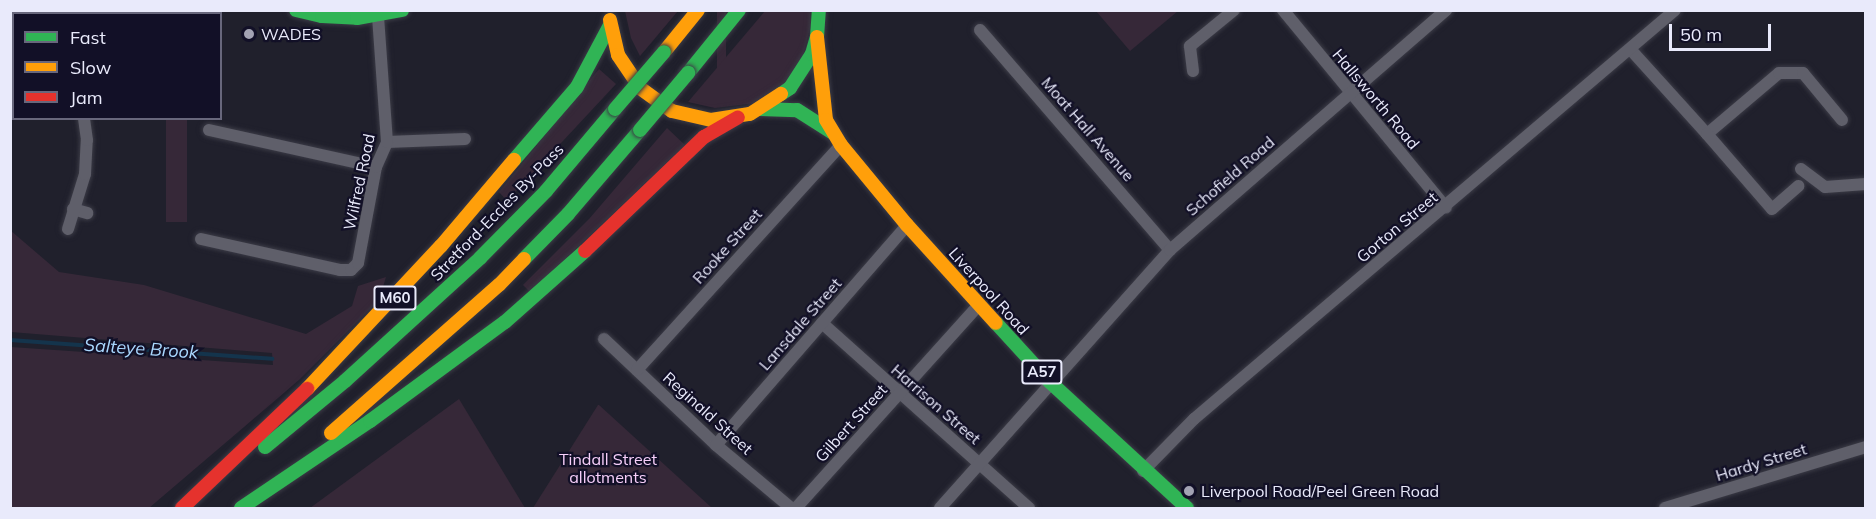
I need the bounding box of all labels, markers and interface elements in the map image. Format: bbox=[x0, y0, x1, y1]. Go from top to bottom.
legend bbox=[12, 12, 222, 120]
scale bar bbox=[1672, 12, 1774, 50]
text: 50 m bbox=[1680, 23, 1722, 46]
place label: WADES bbox=[261, 24, 321, 44]
text: Fast bbox=[70, 26, 106, 49]
marker: WADES bbox=[242, 27, 256, 41]
street label: Hallsworth Road bbox=[1329, 45, 1423, 153]
text: Slow bbox=[70, 56, 111, 79]
street label: Moat Hall Avenue bbox=[1038, 73, 1138, 185]
text: Jam bbox=[70, 86, 103, 109]
street label: Wilfred Road bbox=[339, 132, 379, 232]
street label: Schofield Road bbox=[1182, 132, 1278, 220]
street label: Stretford-Eccles By-Pass bbox=[426, 139, 568, 285]
street label: Gorton Street bbox=[1353, 188, 1441, 266]
street label: Rooke Street bbox=[688, 205, 766, 287]
street label: Liverpool Road bbox=[945, 244, 1033, 338]
street label: Lansdale Street bbox=[755, 274, 845, 374]
road number: M60 bbox=[372, 286, 418, 310]
water label: Salteye Brook bbox=[83, 334, 199, 364]
street label: Harrison Street bbox=[887, 360, 985, 448]
road number: A57 bbox=[1021, 360, 1063, 384]
street label: Reginald Street bbox=[659, 368, 757, 458]
street label: Gilbert Street bbox=[811, 380, 891, 466]
street label: Hardy Street bbox=[1713, 439, 1809, 485]
park label: Tindall Street allotments bbox=[559, 449, 657, 487]
place label: Liverpool Road/Peel Green Road bbox=[1201, 481, 1439, 501]
marker: Liverpool Road/Peel Green Road bbox=[1182, 484, 1196, 498]

